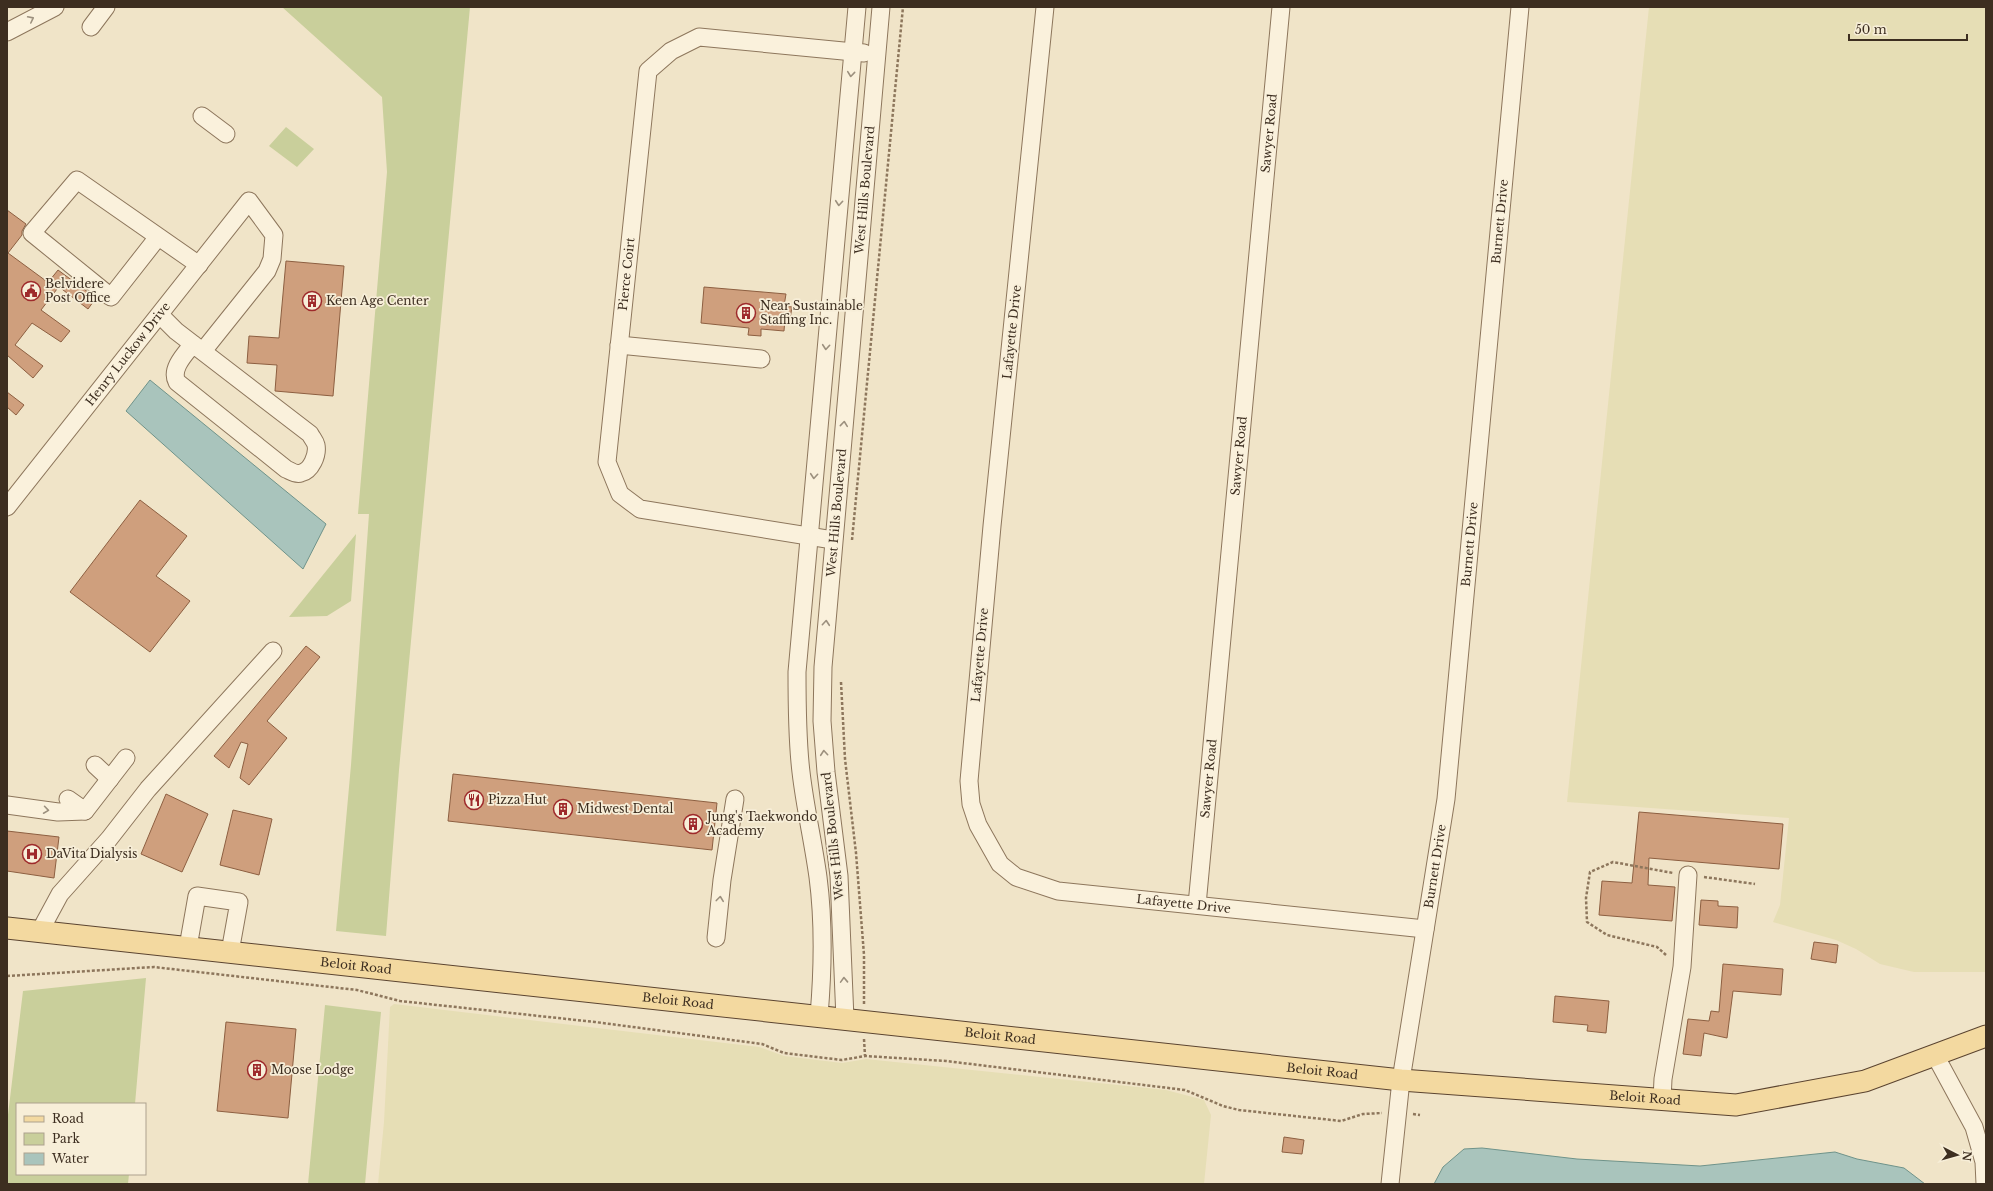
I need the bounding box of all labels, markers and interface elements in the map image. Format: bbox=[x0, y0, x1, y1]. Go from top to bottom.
scale bar bbox=[1849, 16, 1967, 42]
one-way arrow bbox=[27, 17, 34, 24]
text: 50 m bbox=[1855, 22, 1887, 37]
one-way arrow bbox=[847, 71, 856, 77]
street label: Sawyer Road bbox=[1258, 93, 1280, 174]
street label: West Hills Boulevard bbox=[851, 125, 878, 256]
street label: Burnett Drive bbox=[1488, 179, 1511, 265]
one-way arrow bbox=[835, 200, 844, 206]
street label: Pierce Coirt bbox=[615, 236, 638, 311]
place label: Belvidere Post Office bbox=[45, 276, 111, 305]
public building icon: Belvidere Post Office bbox=[20, 280, 42, 302]
street label: Lafayette Drive bbox=[999, 284, 1024, 380]
building icon: Keen Age Center bbox=[301, 290, 323, 312]
place label: Keen Age Center bbox=[326, 293, 429, 308]
place label: Near Sustainable Staffing Inc. bbox=[760, 298, 863, 327]
street label: Henry Luckow Drive bbox=[82, 299, 173, 409]
building icon: Near Sustainable Staffing Inc. bbox=[735, 302, 757, 324]
one-way arrow bbox=[821, 344, 830, 350]
street label: Sawyer Road bbox=[1227, 416, 1250, 496]
one-way arrow bbox=[840, 421, 849, 427]
street label: West Hills Boulevard bbox=[823, 448, 849, 578]
one-way arrow bbox=[809, 473, 818, 479]
street label: Burnett Drive bbox=[1458, 501, 1481, 587]
street label: Lafayette Drive bbox=[968, 607, 991, 703]
one-way arrow bbox=[822, 620, 831, 626]
street label: Sawyer Road bbox=[1197, 738, 1220, 819]
one-way arrow bbox=[820, 750, 829, 756]
street label: West Hills Boulevard bbox=[818, 771, 847, 902]
restaurant icon: Pizza Hut bbox=[463, 789, 485, 811]
place label: Pizza Hut bbox=[488, 792, 548, 807]
building icon: Midwest Dental bbox=[552, 798, 574, 820]
place label: Midwest Dental bbox=[577, 801, 673, 816]
one-way arrow bbox=[43, 805, 49, 814]
place label: Jung's Taekwondo Academy bbox=[705, 809, 817, 838]
building icon: Jung's Taekwondo Academy bbox=[682, 813, 704, 835]
street label: Burnett Drive bbox=[1421, 823, 1449, 909]
hospital icon: DaVita Dialysis bbox=[21, 843, 43, 865]
place label: DaVita Dialysis bbox=[46, 846, 137, 861]
street label: Lafayette Drive bbox=[1136, 891, 1232, 916]
one-way arrow bbox=[715, 896, 724, 902]
street label: Beloit Road bbox=[319, 954, 393, 977]
one-way arrow bbox=[839, 977, 848, 983]
street label: Beloit Road bbox=[642, 989, 715, 1012]
street label: Beloit Road bbox=[964, 1024, 1037, 1047]
building icon: Moose Lodge bbox=[246, 1059, 268, 1081]
street label: Beloit Road bbox=[1286, 1060, 1359, 1082]
place label: Moose Lodge bbox=[271, 1062, 354, 1077]
street label: Beloit Road bbox=[1609, 1088, 1682, 1108]
legend bbox=[16, 1103, 146, 1175]
text: Road bbox=[52, 1111, 84, 1126]
text: Park bbox=[52, 1131, 80, 1146]
north arrow bbox=[1937, 1135, 1977, 1175]
text: N bbox=[1959, 1150, 1974, 1163]
text: Water bbox=[51, 1151, 89, 1166]

